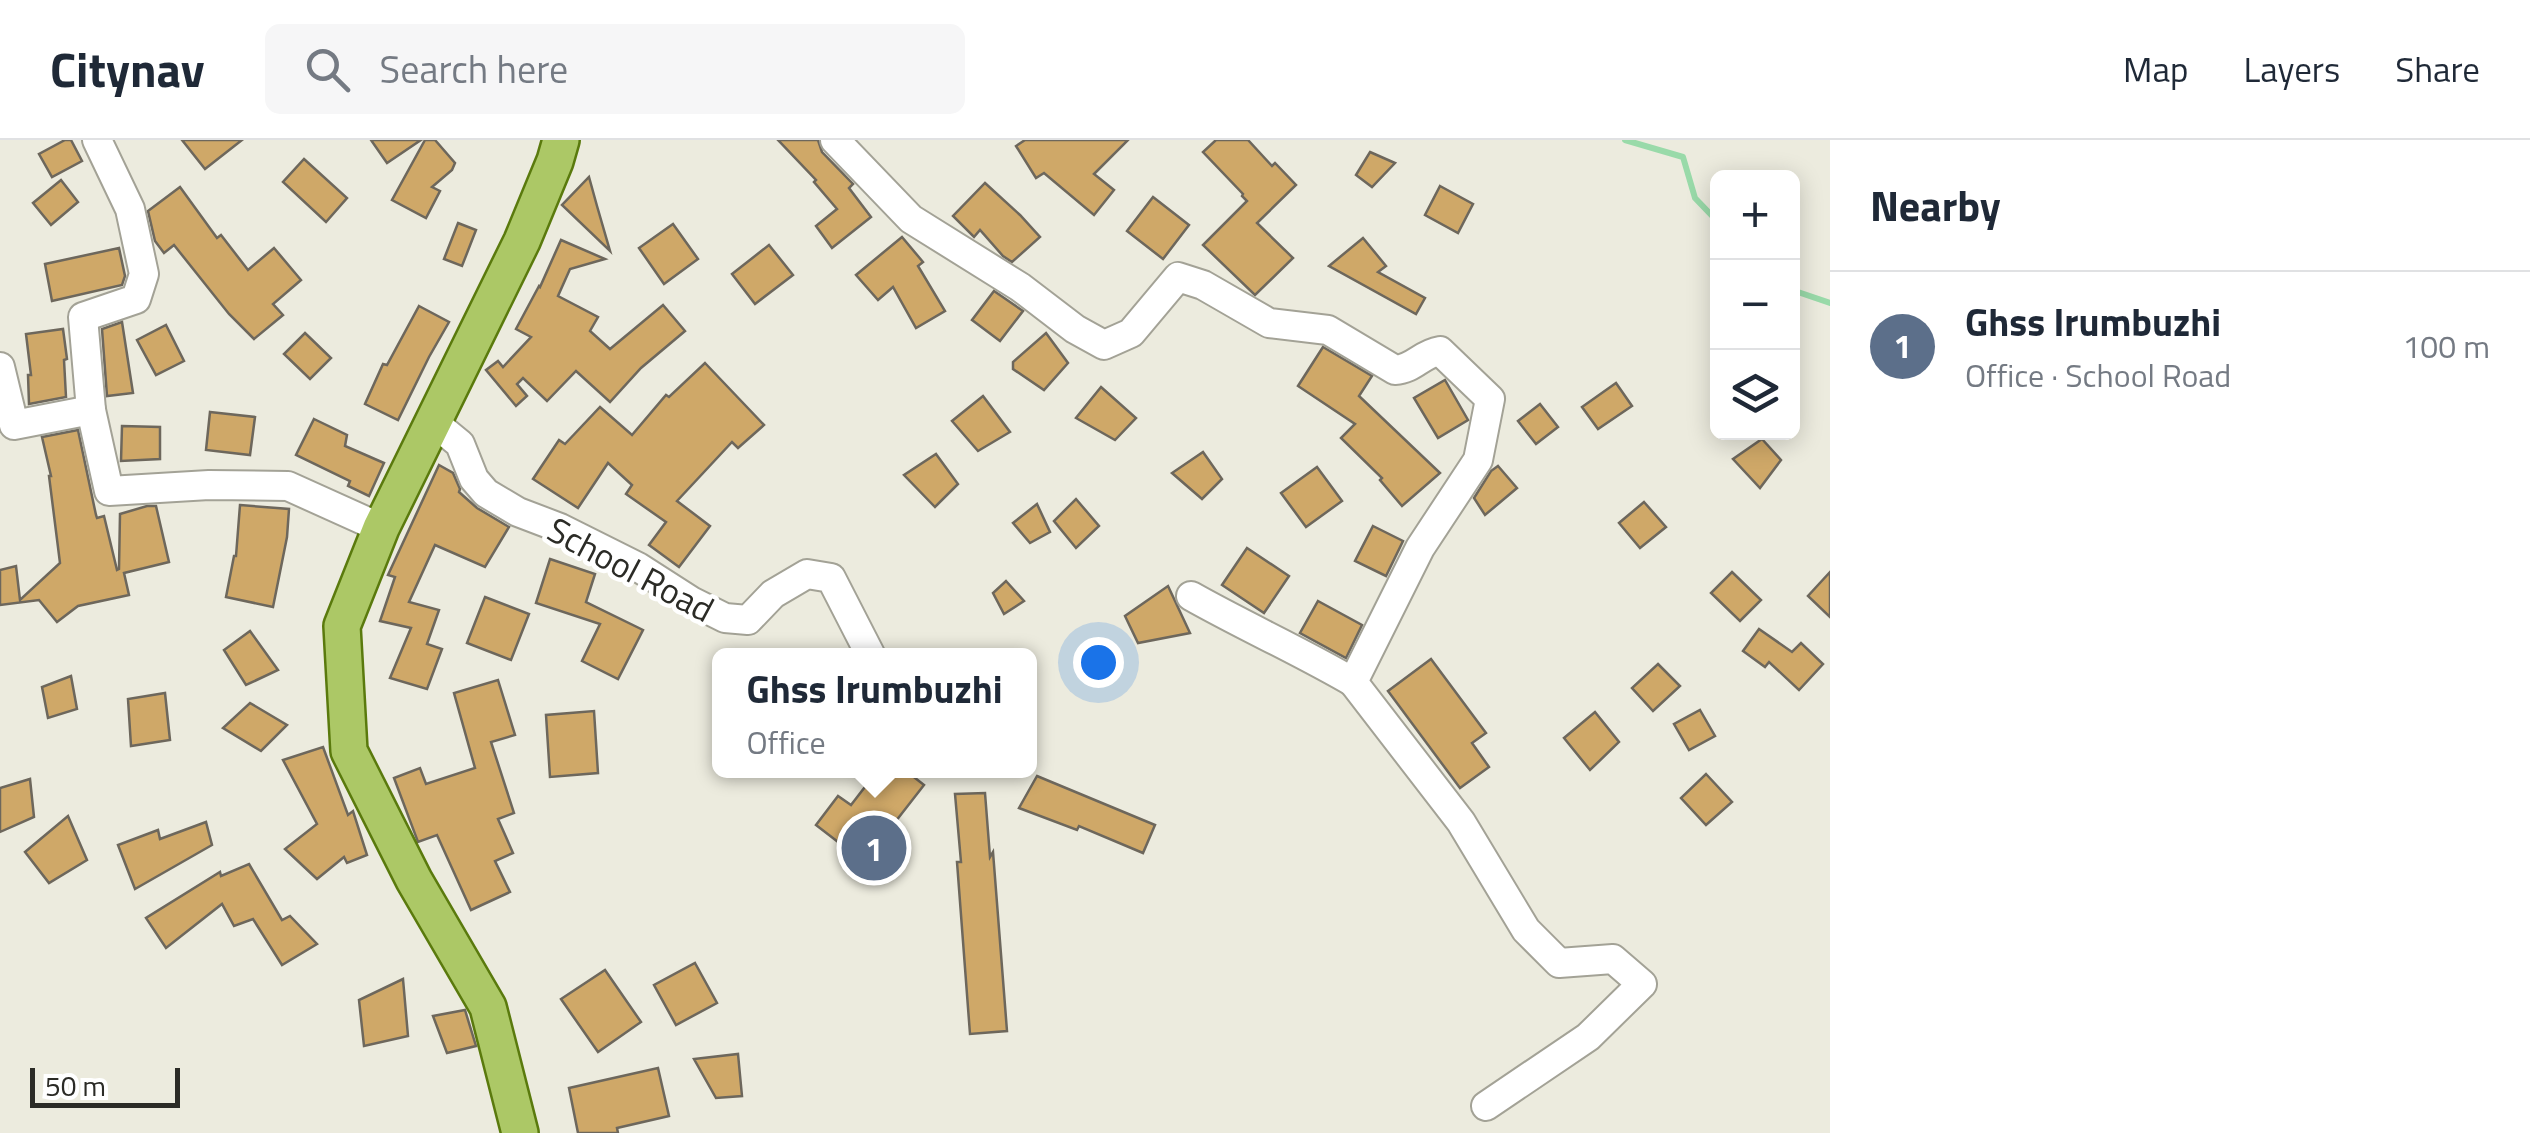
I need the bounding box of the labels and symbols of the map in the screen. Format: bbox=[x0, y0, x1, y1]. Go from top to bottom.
street label: School Road bbox=[538, 503, 724, 635]
your location bbox=[1073, 637, 1124, 688]
pin: 1 bbox=[842, 810, 906, 886]
scale bar bbox=[30, 1063, 180, 1108]

